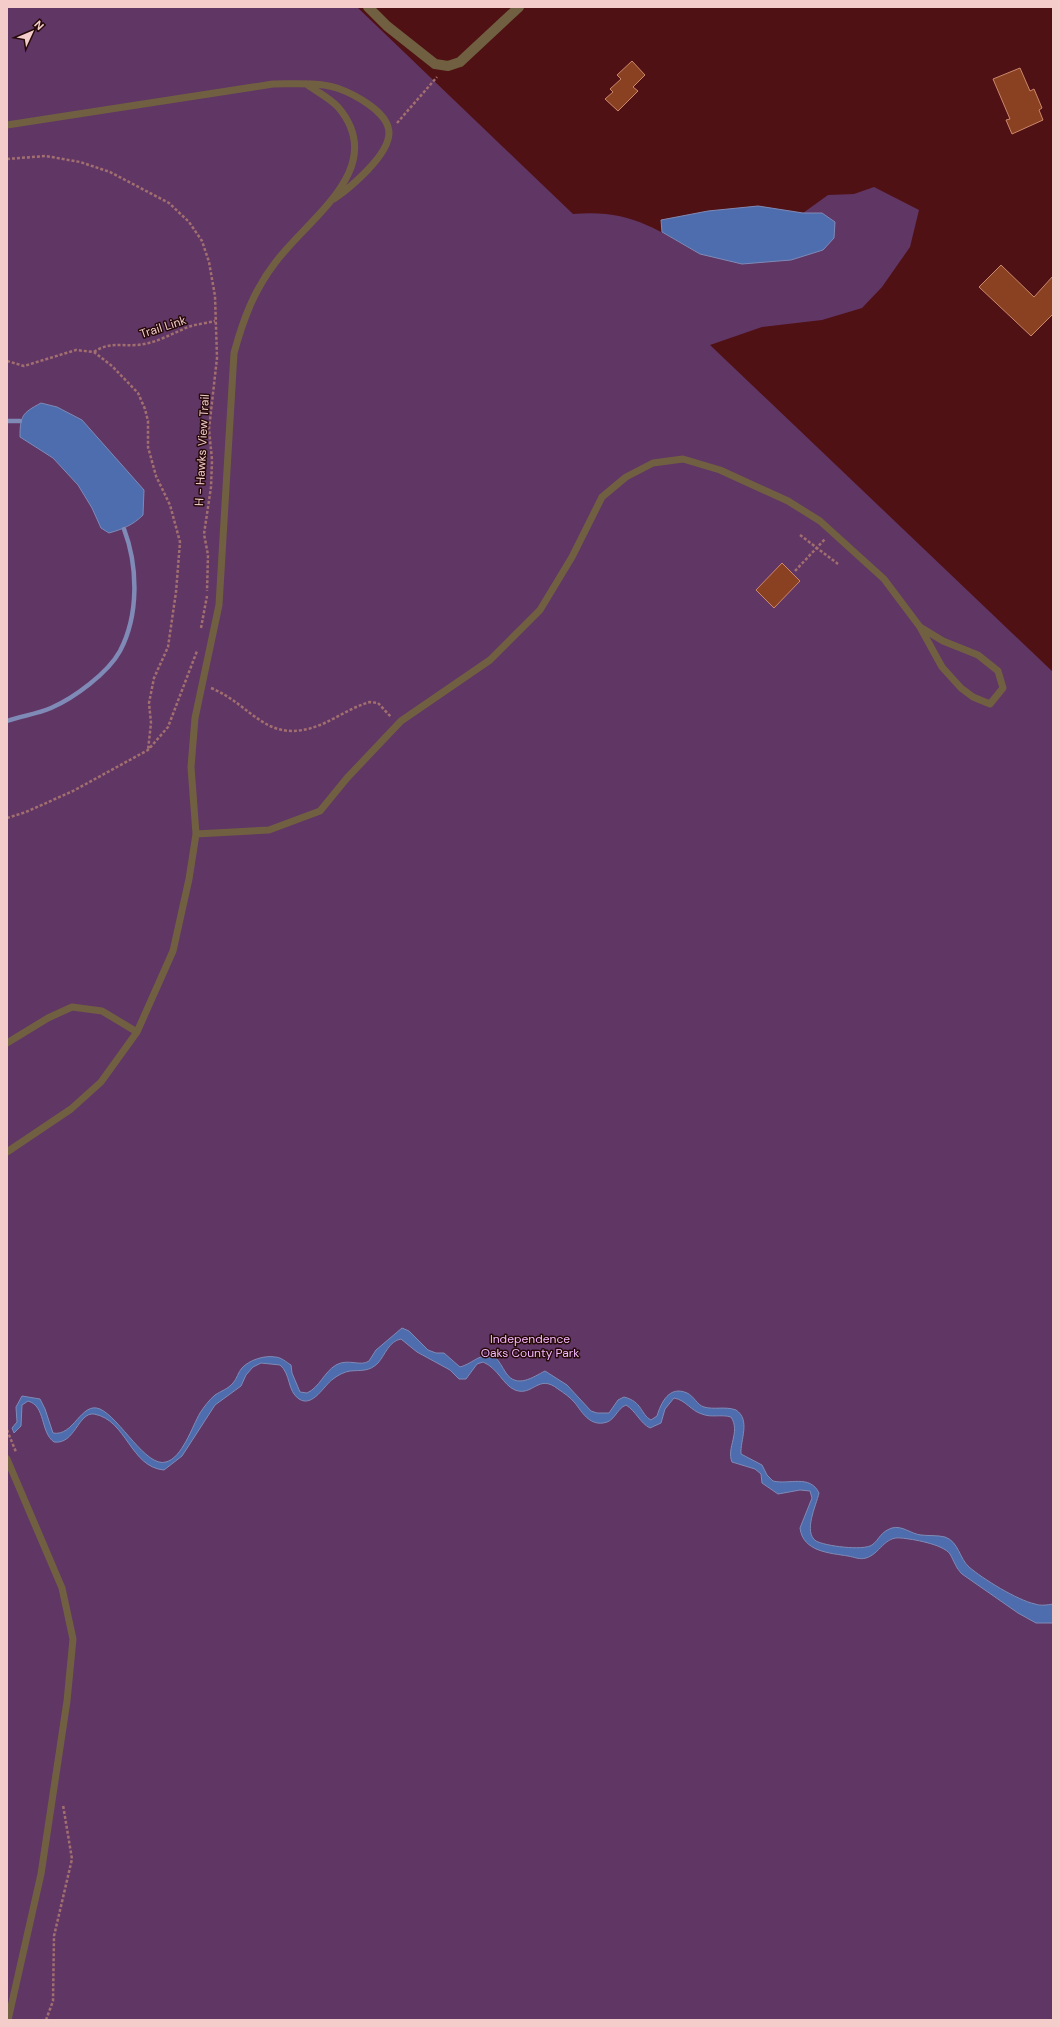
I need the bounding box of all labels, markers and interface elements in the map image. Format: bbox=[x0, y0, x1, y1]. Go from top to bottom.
north arrow bbox=[12, 12, 52, 52]
text: N bbox=[31, 17, 47, 33]
street label: Trail Link bbox=[138, 312, 188, 342]
street label: H - Hawks View Trail bbox=[191, 394, 213, 506]
park label: Independence Oaks County Park bbox=[481, 1331, 579, 1361]

